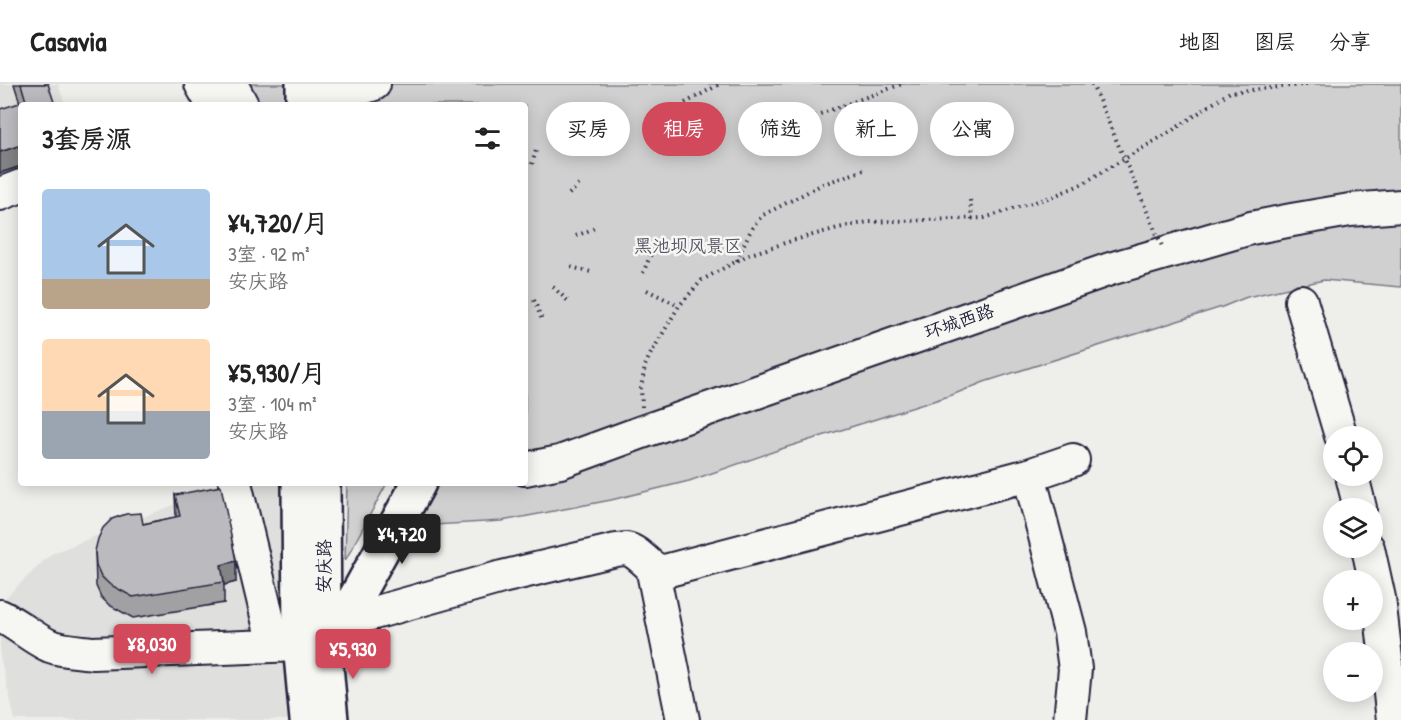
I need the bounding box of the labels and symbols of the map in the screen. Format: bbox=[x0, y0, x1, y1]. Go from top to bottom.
park label: 黑池坝风景区 bbox=[634, 233, 742, 258]
street label: 环城西路 bbox=[921, 297, 997, 345]
pin: ¥4,720 bbox=[353, 514, 451, 565]
street label: 安庆路 bbox=[311, 539, 336, 593]
pin: ¥8,030 bbox=[103, 624, 201, 675]
pin: ¥5,930 bbox=[304, 629, 402, 680]

